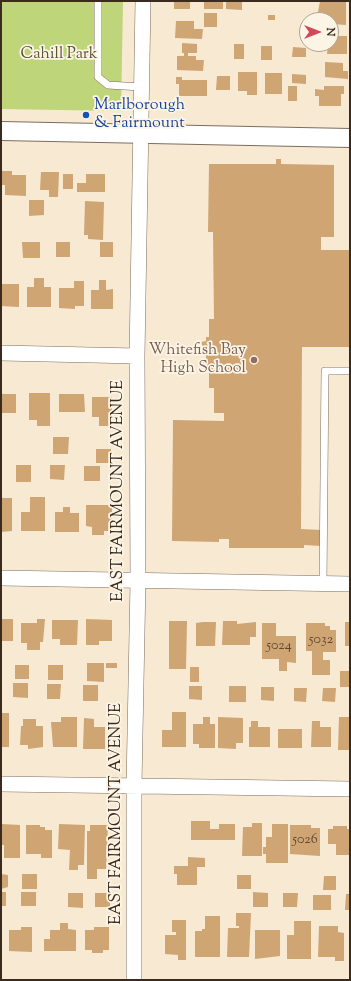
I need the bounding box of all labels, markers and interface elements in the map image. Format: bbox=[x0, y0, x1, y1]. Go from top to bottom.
north arrow bbox=[299, 12, 339, 52]
text: N bbox=[322, 28, 338, 36]
park label: Cahill Park bbox=[21, 45, 97, 65]
place label: Marlborough & Fairmount bbox=[94, 96, 185, 134]
marker: Marlborough & Fairmount bbox=[81, 110, 91, 120]
place label: Whitefish Bay High School bbox=[148, 341, 246, 379]
marker: Whitefish Bay High School bbox=[249, 355, 259, 365]
street label: EAST FAIRMOUNT AVENUE bbox=[109, 380, 129, 602]
house number: 5032 bbox=[309, 633, 333, 649]
house number: 5024 bbox=[266, 639, 292, 655]
street label: EAST FAIRMOUNT AVENUE bbox=[107, 703, 127, 925]
house number: 5026 bbox=[292, 833, 318, 849]

